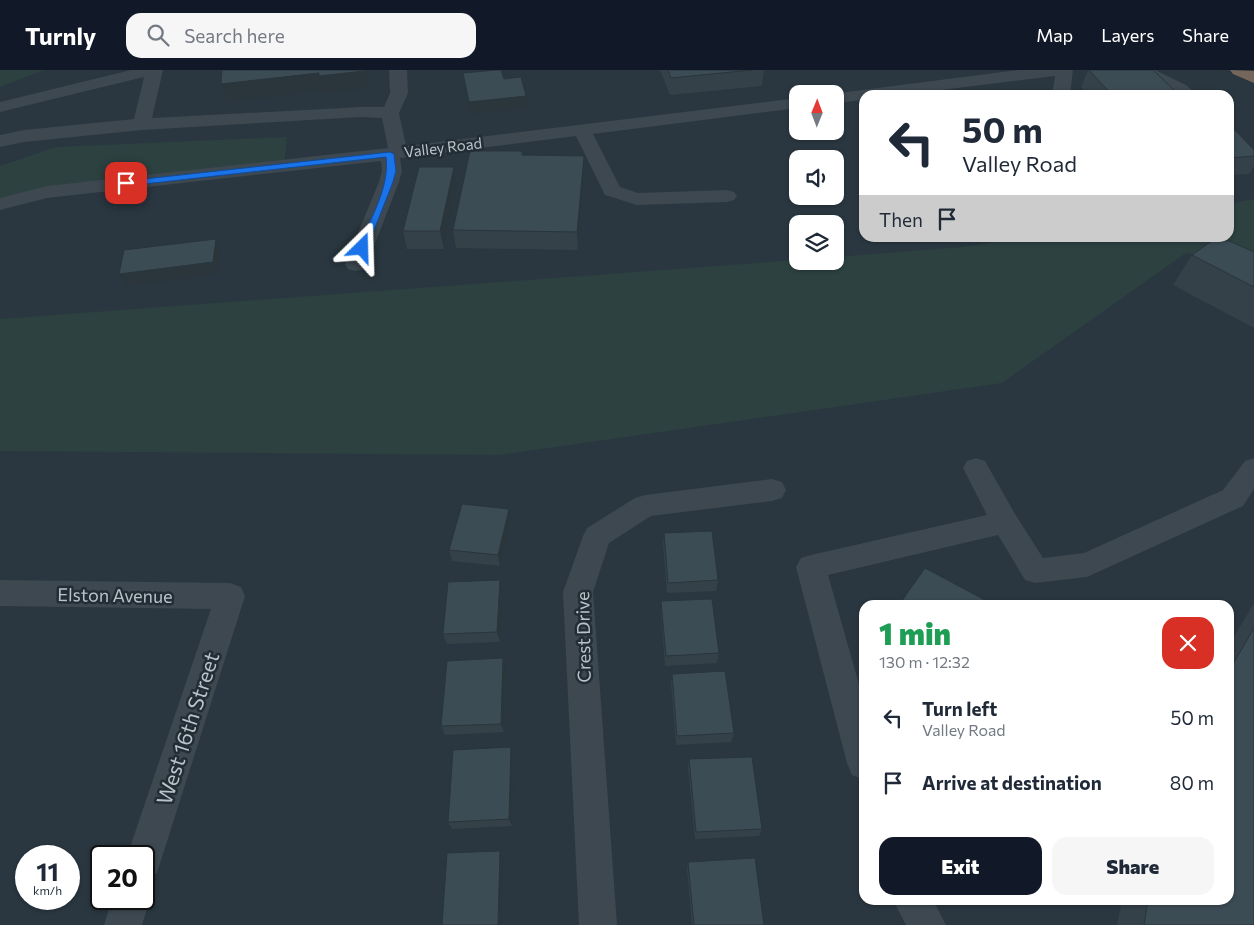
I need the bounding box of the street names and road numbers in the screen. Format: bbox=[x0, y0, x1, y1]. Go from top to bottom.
street label: Valley Road bbox=[403, 133, 483, 161]
street label: Elston Avenue bbox=[57, 583, 173, 607]
street label: Crest Drive bbox=[571, 591, 595, 683]
street label: West 16th Street bbox=[151, 649, 223, 807]

